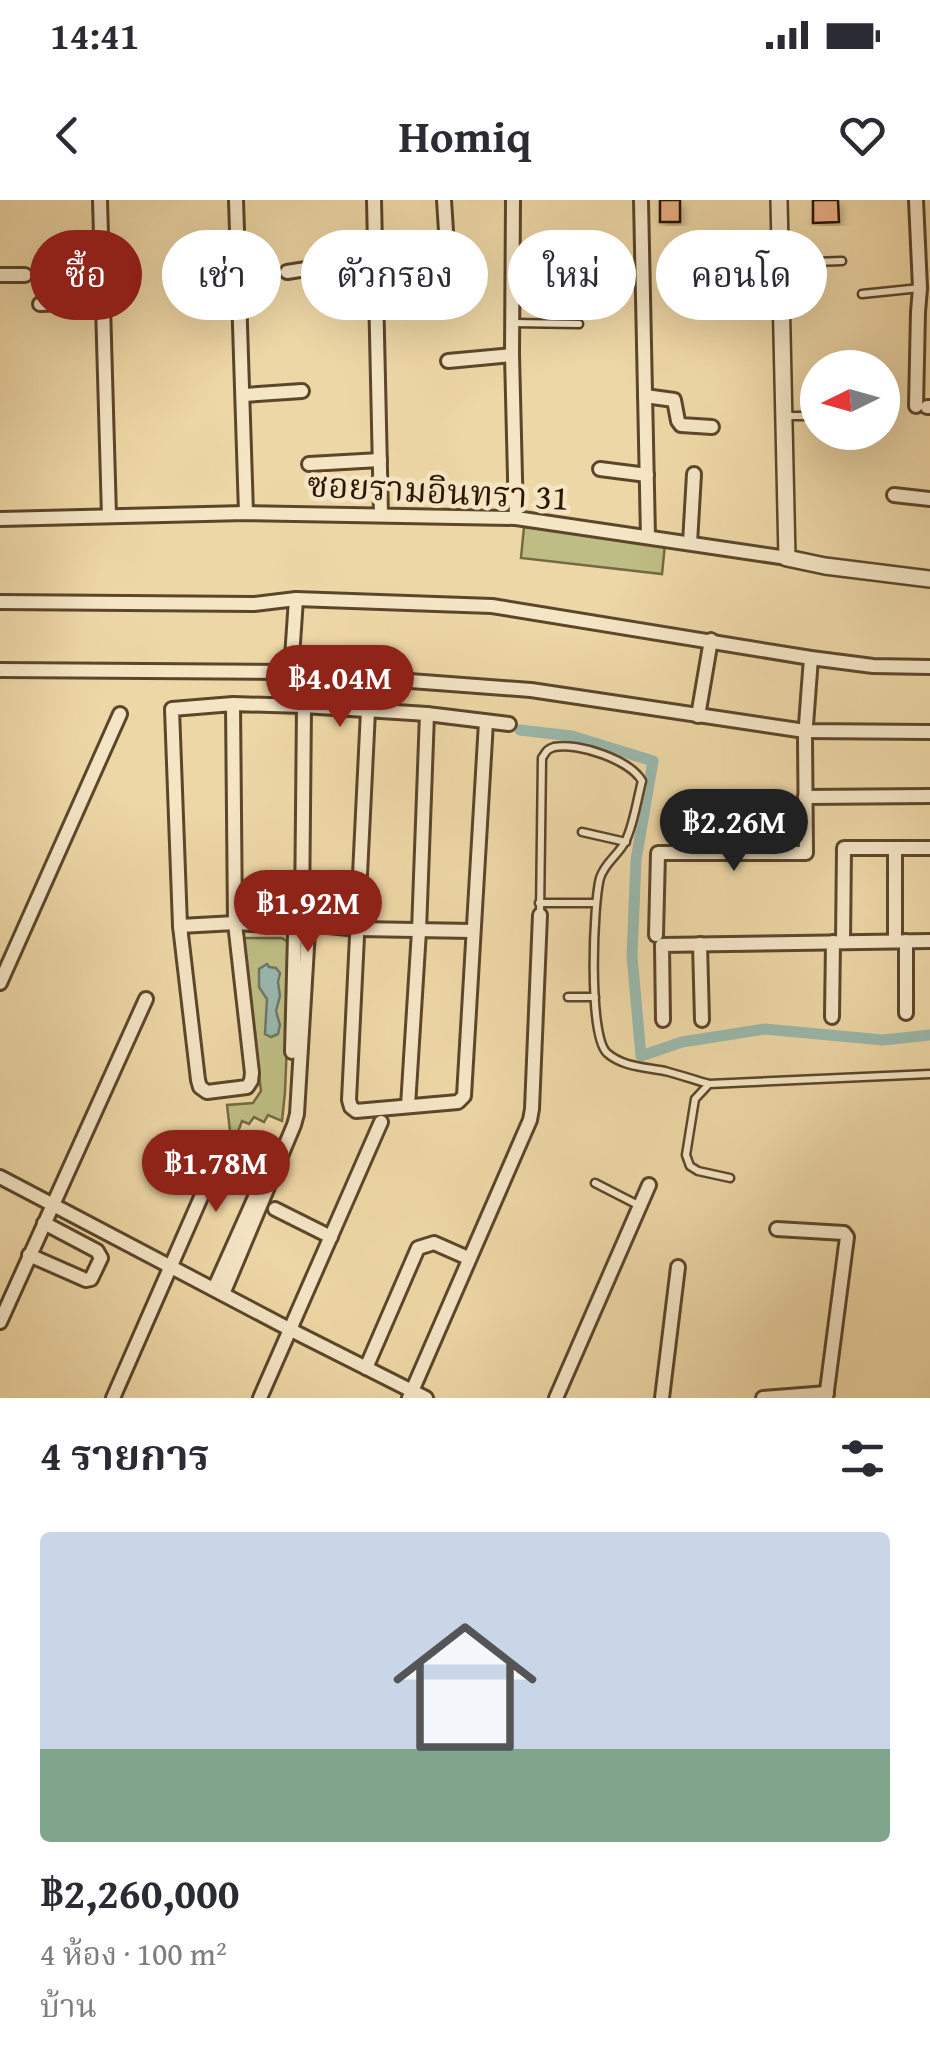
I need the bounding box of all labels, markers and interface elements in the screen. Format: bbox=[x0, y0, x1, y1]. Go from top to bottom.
text: 14:41 bbox=[50, 7, 140, 63]
text: Homiq bbox=[399, 103, 531, 168]
icon: back bbox=[40, 108, 95, 163]
icon: heart bbox=[835, 108, 890, 163]
chip: ซื้อ bbox=[30, 230, 142, 320]
chip: เช่า bbox=[162, 230, 281, 320]
chip: ตัวกรอง bbox=[301, 230, 488, 320]
chip: ใหม่ bbox=[508, 230, 636, 320]
chip: คอนโด bbox=[656, 230, 827, 320]
north arrow bbox=[800, 350, 900, 450]
map controls bbox=[800, 350, 900, 450]
street label: ซอยรามอินทรา 31 bbox=[306, 458, 570, 523]
pin: ฿4.04M bbox=[259, 645, 421, 730]
text: ฿4.04M bbox=[288, 654, 392, 701]
pin: ฿2.26M bbox=[653, 789, 815, 874]
text: ฿2.26M bbox=[682, 798, 786, 845]
pin: ฿1.92M bbox=[227, 870, 389, 955]
text: ฿1.92M bbox=[256, 879, 360, 926]
pin: ฿1.78M bbox=[135, 1130, 297, 1215]
text: ฿1.78M bbox=[164, 1139, 268, 1186]
text: 4 รายการ bbox=[40, 1424, 210, 1485]
icon: filters bbox=[835, 1431, 890, 1486]
icon: home bbox=[375, 1597, 555, 1777]
text: ฿2,260,000 bbox=[40, 1862, 240, 1923]
text: 4 ห้อง · 100 m² bbox=[40, 1930, 227, 1977]
text: บ้าน bbox=[40, 1982, 97, 2029]

